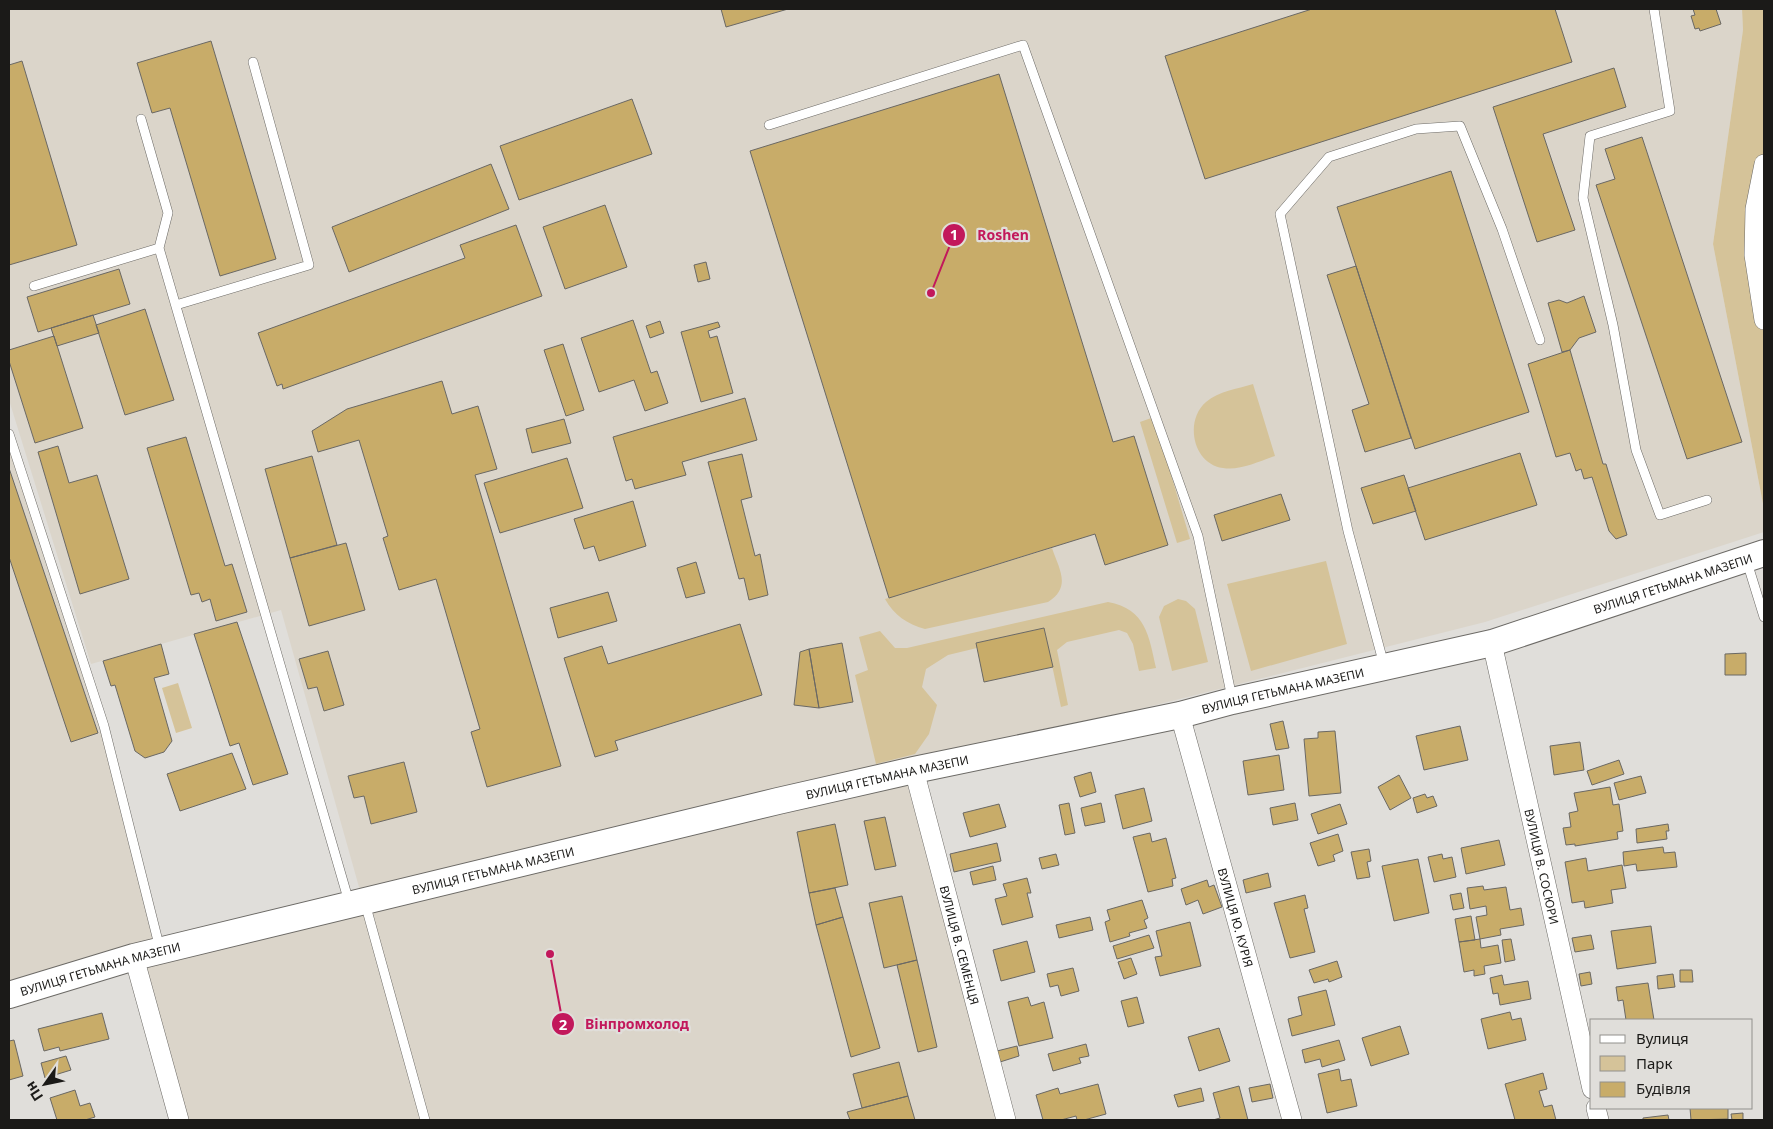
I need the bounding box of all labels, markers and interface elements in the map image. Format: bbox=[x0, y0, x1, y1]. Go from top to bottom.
callout: Roshen bbox=[942, 221, 1038, 250]
text: 1 bbox=[950, 224, 958, 244]
text: Roshen bbox=[977, 225, 1029, 244]
street label: ВУЛИЦЯ ГЕТЬМАНА МАЗЕПИ bbox=[1591, 549, 1754, 617]
street label: ВУЛИЦЯ ГЕТЬМАНА МАЗЕПИ bbox=[1199, 663, 1366, 717]
street label: ВУЛИЦЯ ГЕТЬМАНА МАЗЕПИ bbox=[804, 750, 970, 803]
street label: ВУЛИЦЯ В. СОСЮРИ bbox=[1521, 807, 1563, 926]
street label: ВУЛИЦЯ ГЕТЬМАНА МАЗЕПИ bbox=[410, 842, 576, 898]
street label: ВУЛИЦЯ Ю. КУРІЯ bbox=[1214, 866, 1258, 969]
street label: ВУЛИЦЯ В. СЕМЕНЦЯ bbox=[936, 883, 984, 1007]
street label: ВУЛИЦЯ ГЕТЬМАНА МАЗЕПИ bbox=[18, 938, 182, 1000]
callout: Вінпромхолод bbox=[550, 1010, 699, 1039]
text: 2 bbox=[559, 1014, 568, 1034]
text: Вінпромхолод bbox=[585, 1014, 689, 1033]
legend bbox=[1590, 1019, 1753, 1109]
text: Вулиця bbox=[1636, 1028, 1689, 1048]
text: Парк bbox=[1636, 1053, 1672, 1073]
north arrow bbox=[20, 1059, 70, 1109]
text: Пн bbox=[20, 1078, 47, 1105]
text: Будівля bbox=[1636, 1078, 1691, 1098]

